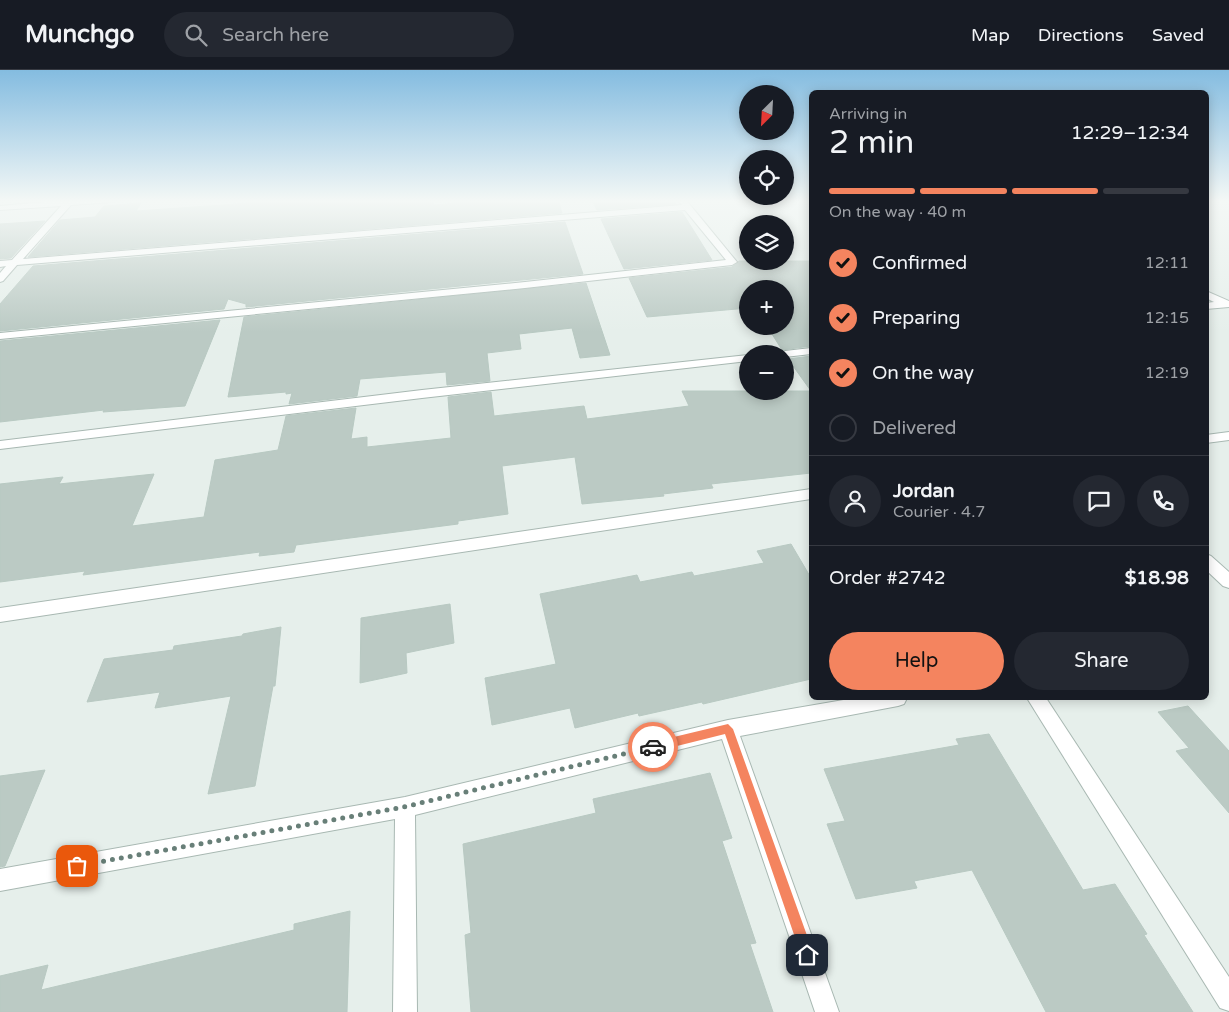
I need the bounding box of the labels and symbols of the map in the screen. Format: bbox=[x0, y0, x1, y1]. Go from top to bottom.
north arrow bbox=[739, 85, 794, 140]
courier bbox=[628, 722, 678, 772]
pin bbox=[56, 845, 98, 887]
pin bbox=[786, 934, 828, 976]

